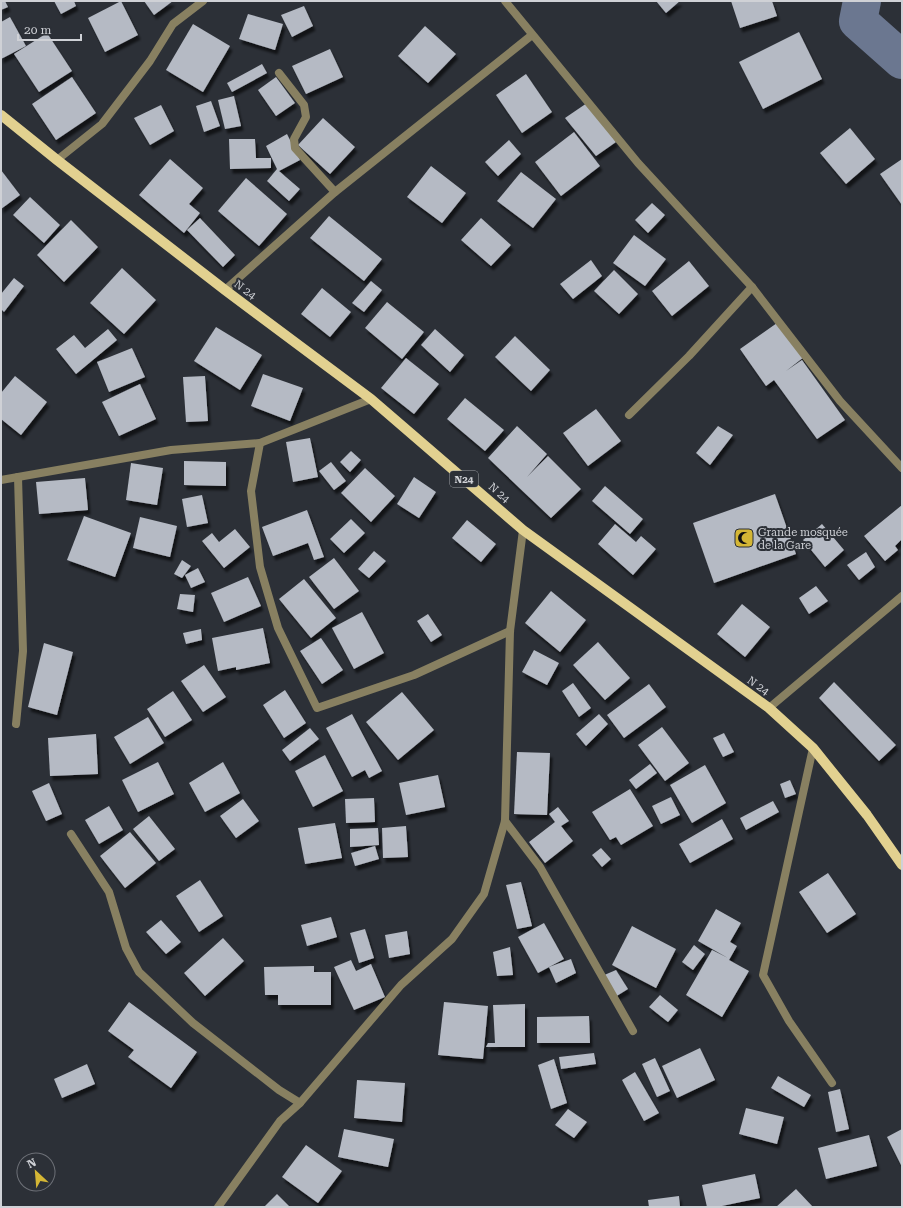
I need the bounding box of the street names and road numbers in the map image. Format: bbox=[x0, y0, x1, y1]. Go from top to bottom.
street label: N 24 bbox=[232, 278, 259, 303]
road number: N24 bbox=[450, 471, 478, 487]
street label: N 24 bbox=[486, 480, 513, 506]
street label: N 24 bbox=[745, 674, 772, 699]

